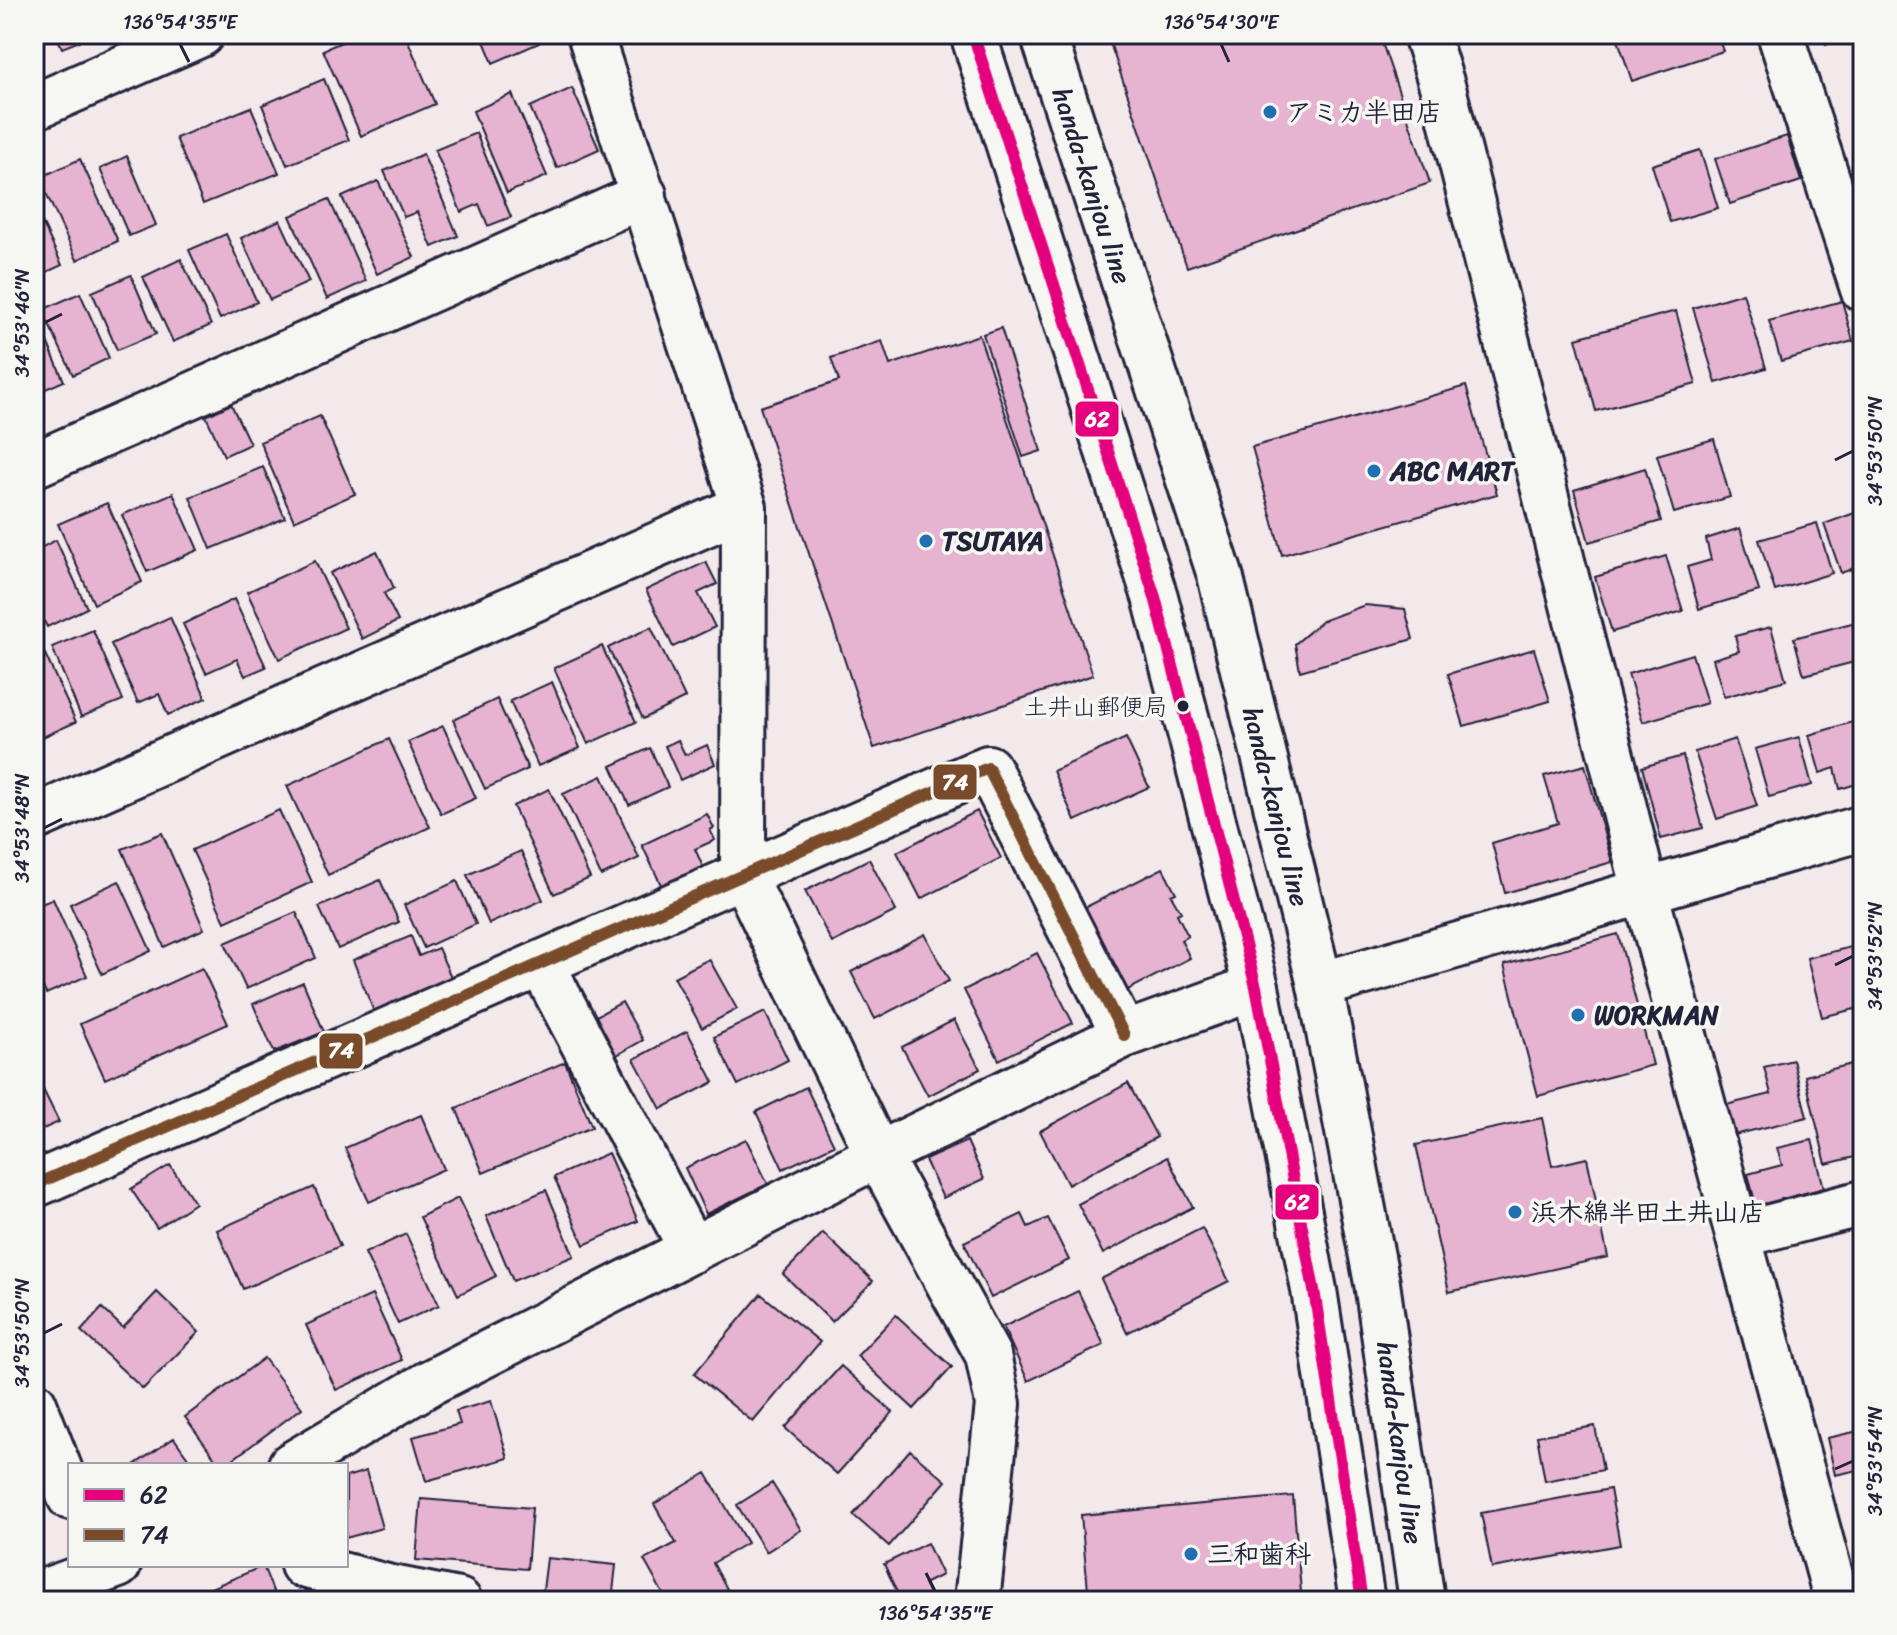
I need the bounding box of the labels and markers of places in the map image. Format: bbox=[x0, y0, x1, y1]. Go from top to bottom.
place label: アミカ半田店 bbox=[1286, 89, 1442, 135]
marker: アミカ半田店 bbox=[1261, 103, 1279, 121]
place label: ABC MART bbox=[1389, 448, 1516, 494]
marker: ABC MART bbox=[1365, 462, 1383, 480]
place label: TSUTAYA bbox=[942, 518, 1044, 564]
marker: TSUTAYA bbox=[917, 532, 935, 550]
place label: 土井山郵便局 bbox=[1024, 686, 1168, 728]
marker: 土井山郵便局 bbox=[1175, 698, 1191, 714]
place label: WORKMAN bbox=[1594, 992, 1719, 1038]
marker: WORKMAN bbox=[1569, 1006, 1587, 1024]
place label: 浜木綿半田土井山店 bbox=[1531, 1189, 1765, 1235]
marker: 浜木綿半田土井山店 bbox=[1506, 1203, 1524, 1221]
place label: 三和歯科 bbox=[1207, 1531, 1311, 1577]
marker: 三和歯科 bbox=[1182, 1545, 1200, 1563]

